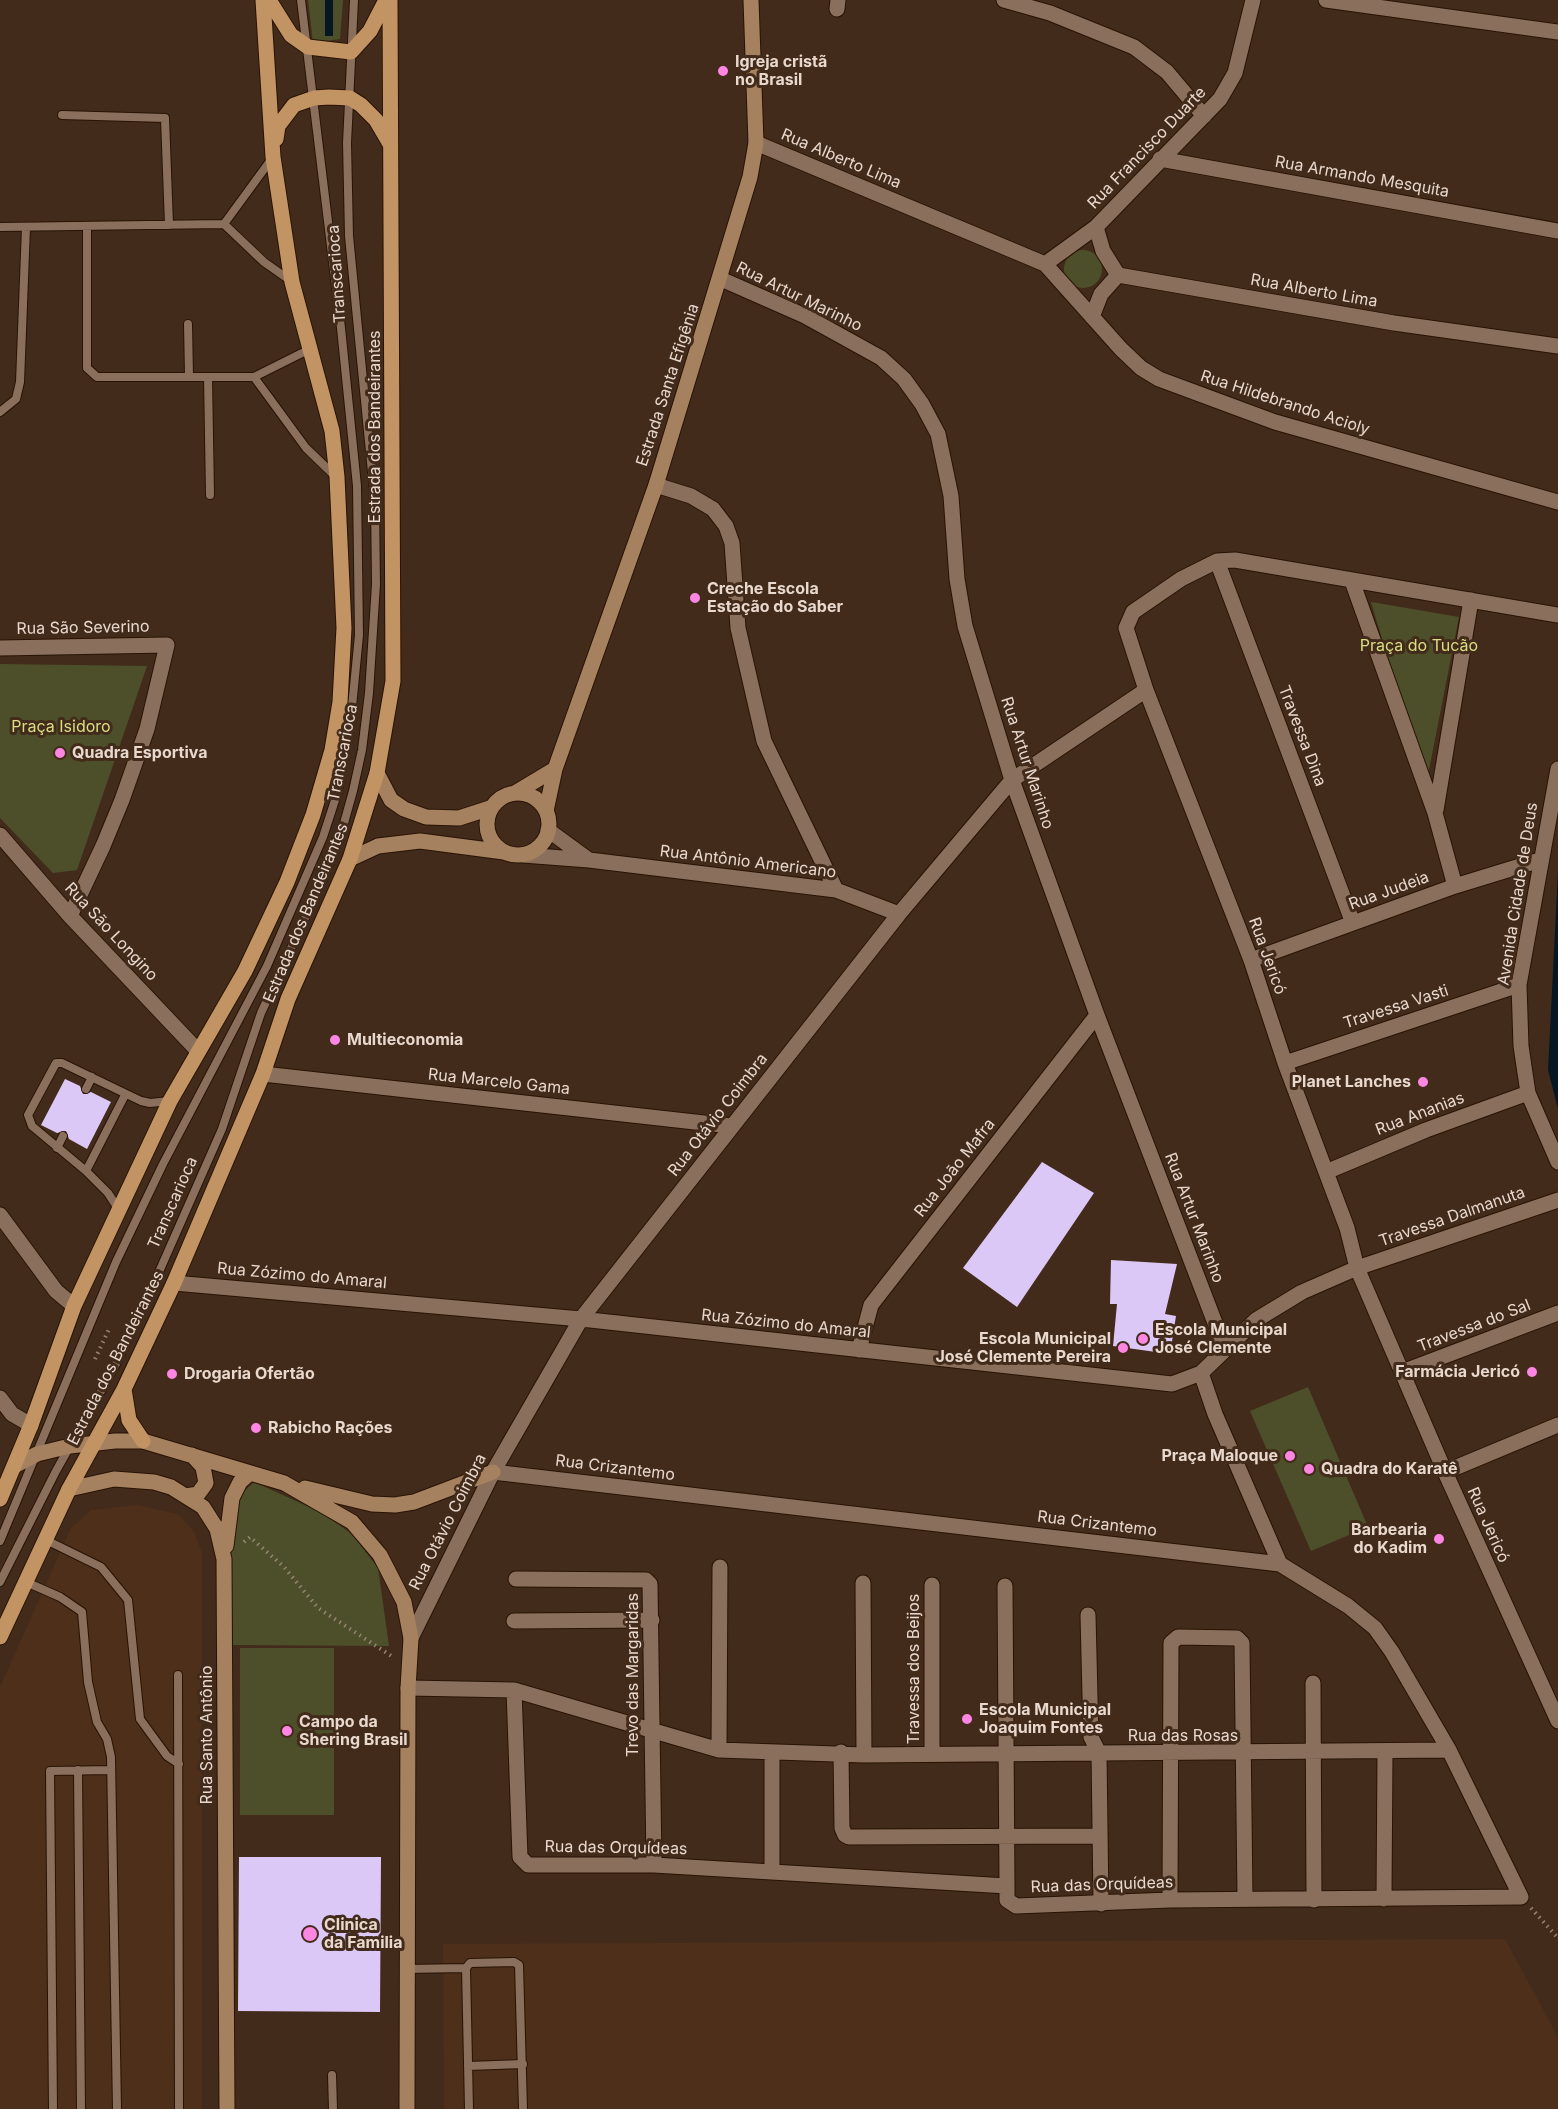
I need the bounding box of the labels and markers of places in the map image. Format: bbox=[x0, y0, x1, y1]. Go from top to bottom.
place label: Igreja cristã no Brasil bbox=[735, 52, 827, 90]
marker: Igreja cristã no Brasil bbox=[716, 64, 730, 78]
place label: Creche Escola Estação do Saber bbox=[707, 579, 843, 617]
marker: Creche Escola Estação do Saber bbox=[688, 591, 702, 605]
place label: Quadra Esportiva bbox=[72, 743, 207, 763]
marker: Quadra Esportiva bbox=[53, 746, 67, 760]
place label: Multieconomia bbox=[347, 1030, 463, 1050]
marker: Multieconomia bbox=[328, 1033, 342, 1047]
place label: Planet Lanches bbox=[1292, 1072, 1411, 1092]
marker: Planet Lanches bbox=[1416, 1075, 1430, 1089]
place label: Escola Municipal José Clemente bbox=[1155, 1320, 1287, 1358]
place label: Escola Municipal José Clemente Pereira bbox=[935, 1329, 1111, 1367]
marker: Escola Municipal José Clemente bbox=[1136, 1332, 1150, 1346]
marker: Escola Municipal José Clemente Pereira bbox=[1116, 1341, 1130, 1355]
place label: Farmácia Jericó bbox=[1395, 1362, 1520, 1382]
place label: Drogaria Ofertão bbox=[184, 1364, 315, 1384]
marker: Farmácia Jericó bbox=[1525, 1365, 1539, 1379]
marker: Drogaria Ofertão bbox=[165, 1367, 179, 1381]
place label: Rabicho Rações bbox=[268, 1418, 393, 1438]
marker: Rabicho Rações bbox=[249, 1421, 263, 1435]
place label: Praça Maloque bbox=[1161, 1446, 1278, 1466]
marker: Praça Maloque bbox=[1283, 1449, 1297, 1463]
place label: Quadra do Karatê bbox=[1321, 1459, 1457, 1479]
marker: Quadra do Karatê bbox=[1302, 1462, 1316, 1476]
place label: Barbearia do Kadim bbox=[1351, 1520, 1427, 1558]
marker: Barbearia do Kadim bbox=[1432, 1532, 1446, 1546]
place label: Escola Municipal Joaquim Fontes bbox=[979, 1700, 1111, 1738]
place label: Campo da Shering Brasil bbox=[299, 1712, 408, 1750]
marker: Escola Municipal Joaquim Fontes bbox=[960, 1712, 974, 1726]
marker: Campo da Shering Brasil bbox=[280, 1724, 294, 1738]
place label: Clinica da Familia bbox=[324, 1915, 402, 1953]
marker: Clinica da Familia bbox=[301, 1925, 319, 1943]

